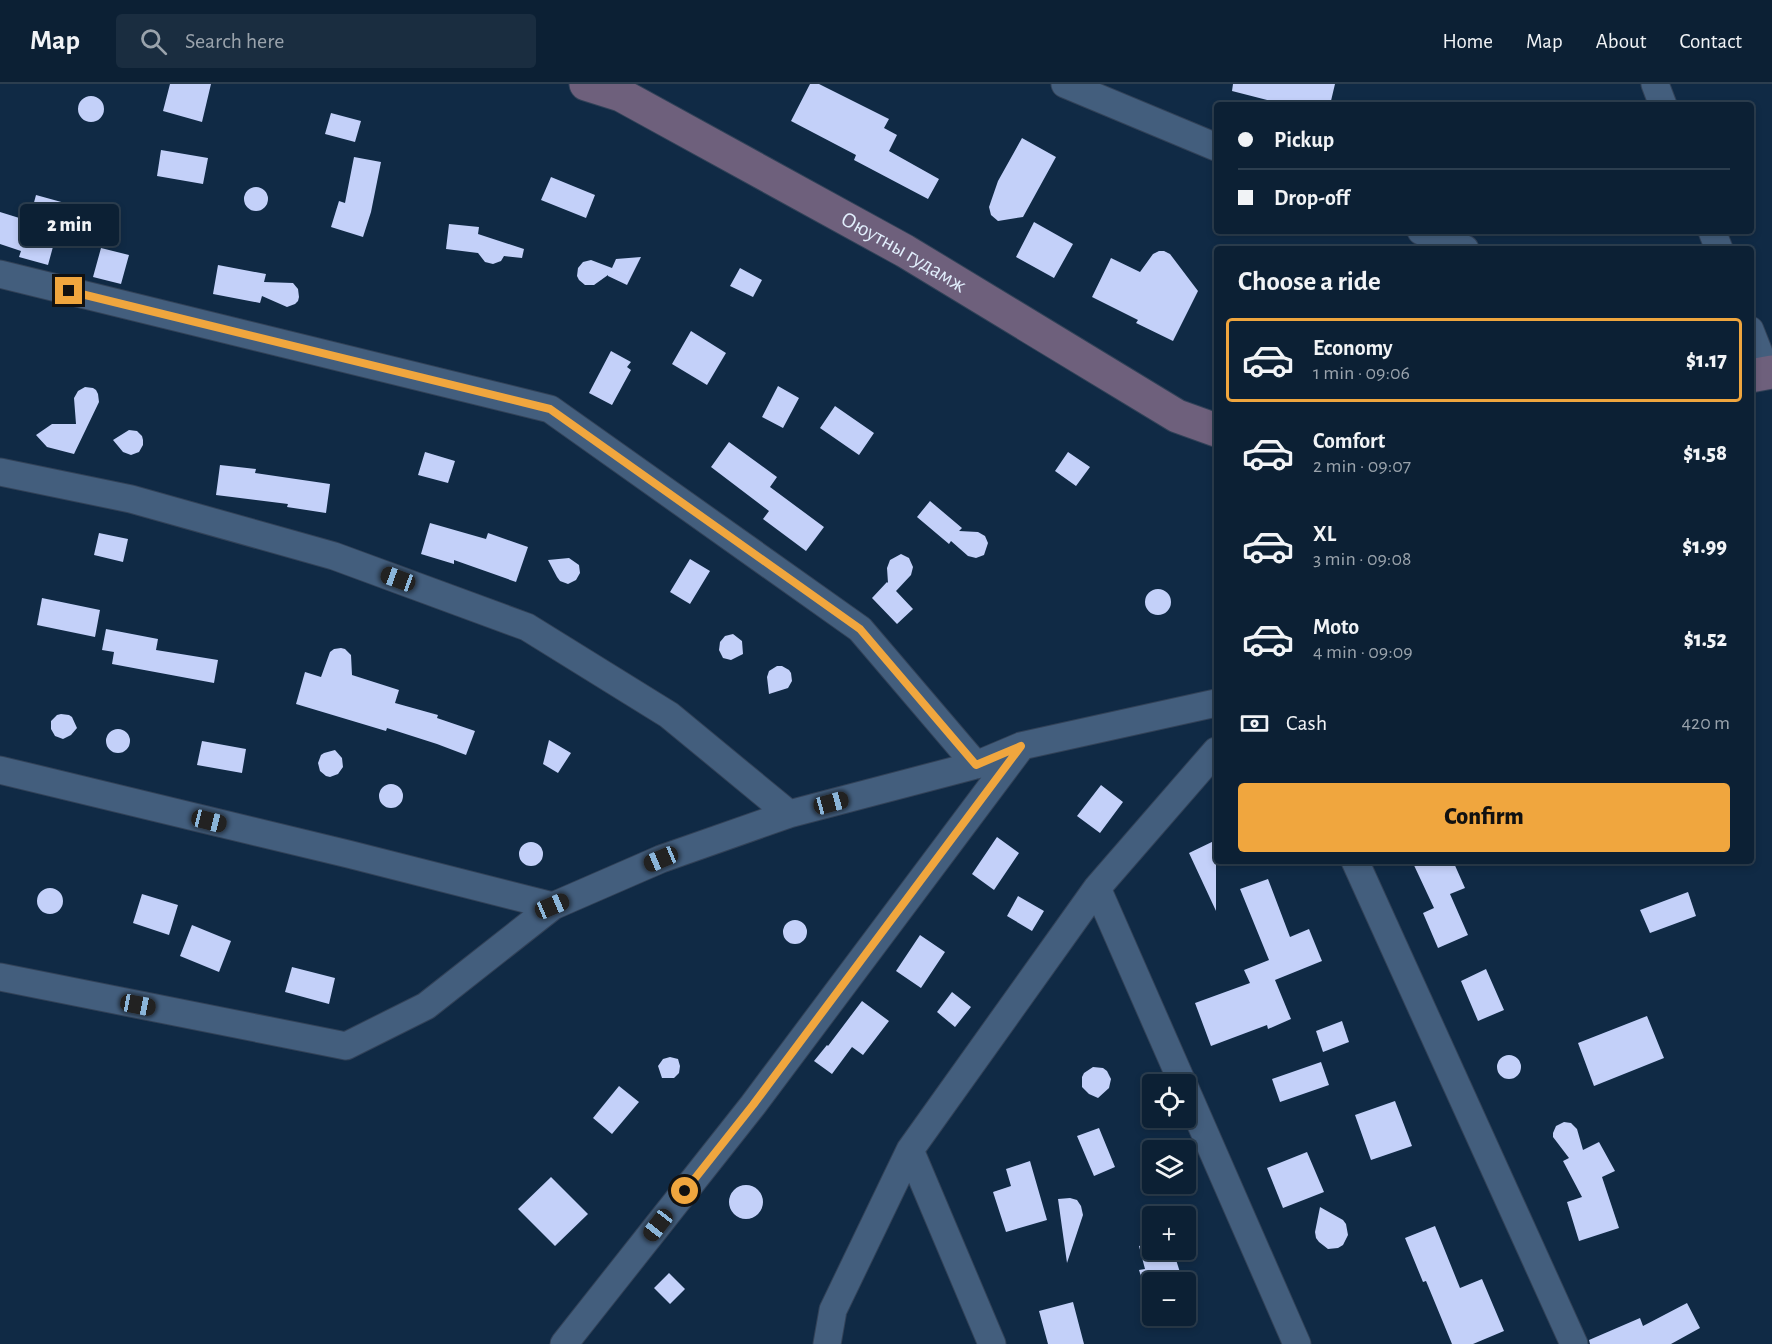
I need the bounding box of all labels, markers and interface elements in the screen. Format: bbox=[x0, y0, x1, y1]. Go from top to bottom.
search box bbox=[116, 14, 536, 68]
icon: search bbox=[137, 25, 170, 58]
text: Map bbox=[30, 27, 80, 55]
text: Search here bbox=[185, 30, 284, 52]
text: Home bbox=[1442, 31, 1493, 52]
text: Map bbox=[1526, 31, 1563, 52]
text: About bbox=[1596, 31, 1646, 52]
text: Contact bbox=[1679, 31, 1742, 52]
text: Pickup bbox=[1274, 129, 1334, 151]
text: Drop-off bbox=[1274, 187, 1350, 209]
callout: 2 min bbox=[20, 204, 118, 246]
street label: Оюутны гудамж bbox=[837, 207, 970, 297]
text: 2 min bbox=[47, 215, 92, 235]
text: Choose a ride bbox=[1238, 268, 1381, 295]
route end bbox=[55, 277, 82, 304]
icon: car bbox=[1241, 333, 1295, 387]
text: Economy bbox=[1313, 337, 1393, 359]
text: $1.17 bbox=[1686, 349, 1727, 371]
text: 1 min · 09:06 bbox=[1313, 363, 1410, 383]
icon: car bbox=[1241, 426, 1295, 480]
text: Comfort bbox=[1313, 430, 1385, 452]
text: $1.58 bbox=[1683, 442, 1727, 464]
text: 2 min · 09:07 bbox=[1313, 456, 1411, 476]
icon: car bbox=[1241, 519, 1295, 573]
text: XL bbox=[1313, 523, 1336, 545]
text: $1.99 bbox=[1682, 535, 1727, 557]
text: 3 min · 09:08 bbox=[1313, 549, 1411, 569]
car bbox=[378, 564, 418, 594]
icon: car bbox=[1241, 612, 1295, 666]
text: Moto bbox=[1313, 616, 1359, 638]
text: $1.52 bbox=[1684, 628, 1727, 650]
text: 4 min · 09:09 bbox=[1313, 642, 1413, 662]
icon: cash bbox=[1238, 707, 1271, 740]
text: Cash bbox=[1286, 712, 1327, 734]
text: 420 m bbox=[1681, 713, 1730, 733]
button: Confirm bbox=[1238, 783, 1730, 852]
car bbox=[811, 790, 851, 816]
car bbox=[189, 808, 229, 834]
car bbox=[641, 844, 681, 874]
car bbox=[532, 891, 572, 921]
car bbox=[119, 993, 157, 1017]
map controls bbox=[1142, 1074, 1196, 1326]
button: locate bbox=[1142, 1074, 1196, 1128]
button: layers bbox=[1142, 1140, 1196, 1194]
route start bbox=[671, 1177, 698, 1204]
car bbox=[640, 1205, 676, 1245]
button: + bbox=[1142, 1206, 1196, 1260]
button: − bbox=[1142, 1272, 1196, 1326]

